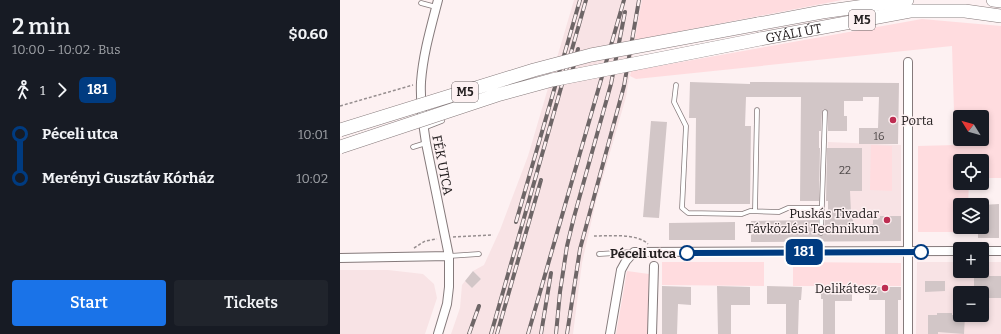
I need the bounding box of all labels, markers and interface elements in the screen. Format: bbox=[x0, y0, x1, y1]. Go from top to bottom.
road number: M5 bbox=[849, 10, 875, 30]
text: 2 min bbox=[12, 13, 70, 40]
street label: GYÁLI ÚT bbox=[764, 21, 823, 46]
text: $0.60 bbox=[289, 25, 328, 43]
text: 10:00 – 10:02 · Bus bbox=[12, 42, 120, 57]
icon: walk bbox=[12, 79, 34, 101]
icon: forward bbox=[51, 79, 73, 101]
text: 181 bbox=[87, 81, 108, 98]
road number: M5 bbox=[452, 82, 478, 102]
text: 1 bbox=[40, 83, 45, 98]
north arrow bbox=[953, 110, 989, 146]
map controls bbox=[953, 110, 989, 322]
place label: Porta bbox=[901, 113, 933, 128]
marker: Porta bbox=[888, 115, 898, 125]
text: Péceli utca bbox=[42, 125, 118, 143]
text: 10:01 bbox=[298, 127, 328, 142]
house number: 16 bbox=[874, 130, 884, 143]
street label: FÉK UTCA bbox=[429, 134, 456, 197]
button: locate bbox=[953, 154, 989, 190]
house number: 22 bbox=[839, 164, 851, 177]
text: Merényi Gusztáv Kórház bbox=[42, 169, 214, 187]
text: 10:02 bbox=[296, 171, 328, 186]
button: layers bbox=[953, 198, 989, 234]
place label: Puskás Tivadar Távközlési Technikum bbox=[746, 206, 880, 236]
marker: Puskás Tivadar Távközlési Technikum bbox=[882, 215, 892, 225]
line badge: 181 bbox=[781, 239, 827, 265]
button: + bbox=[953, 242, 989, 278]
text: 181 bbox=[794, 243, 814, 260]
unlabelled marker bbox=[913, 244, 929, 260]
marker: Péceli utca bbox=[679, 245, 695, 261]
place label: Péceli utca bbox=[610, 246, 677, 261]
button: Start bbox=[12, 280, 166, 326]
button: Tickets bbox=[174, 280, 328, 326]
place label: Delikátesz bbox=[815, 281, 877, 296]
marker: Delikátesz bbox=[880, 283, 890, 293]
button: − bbox=[953, 286, 989, 322]

